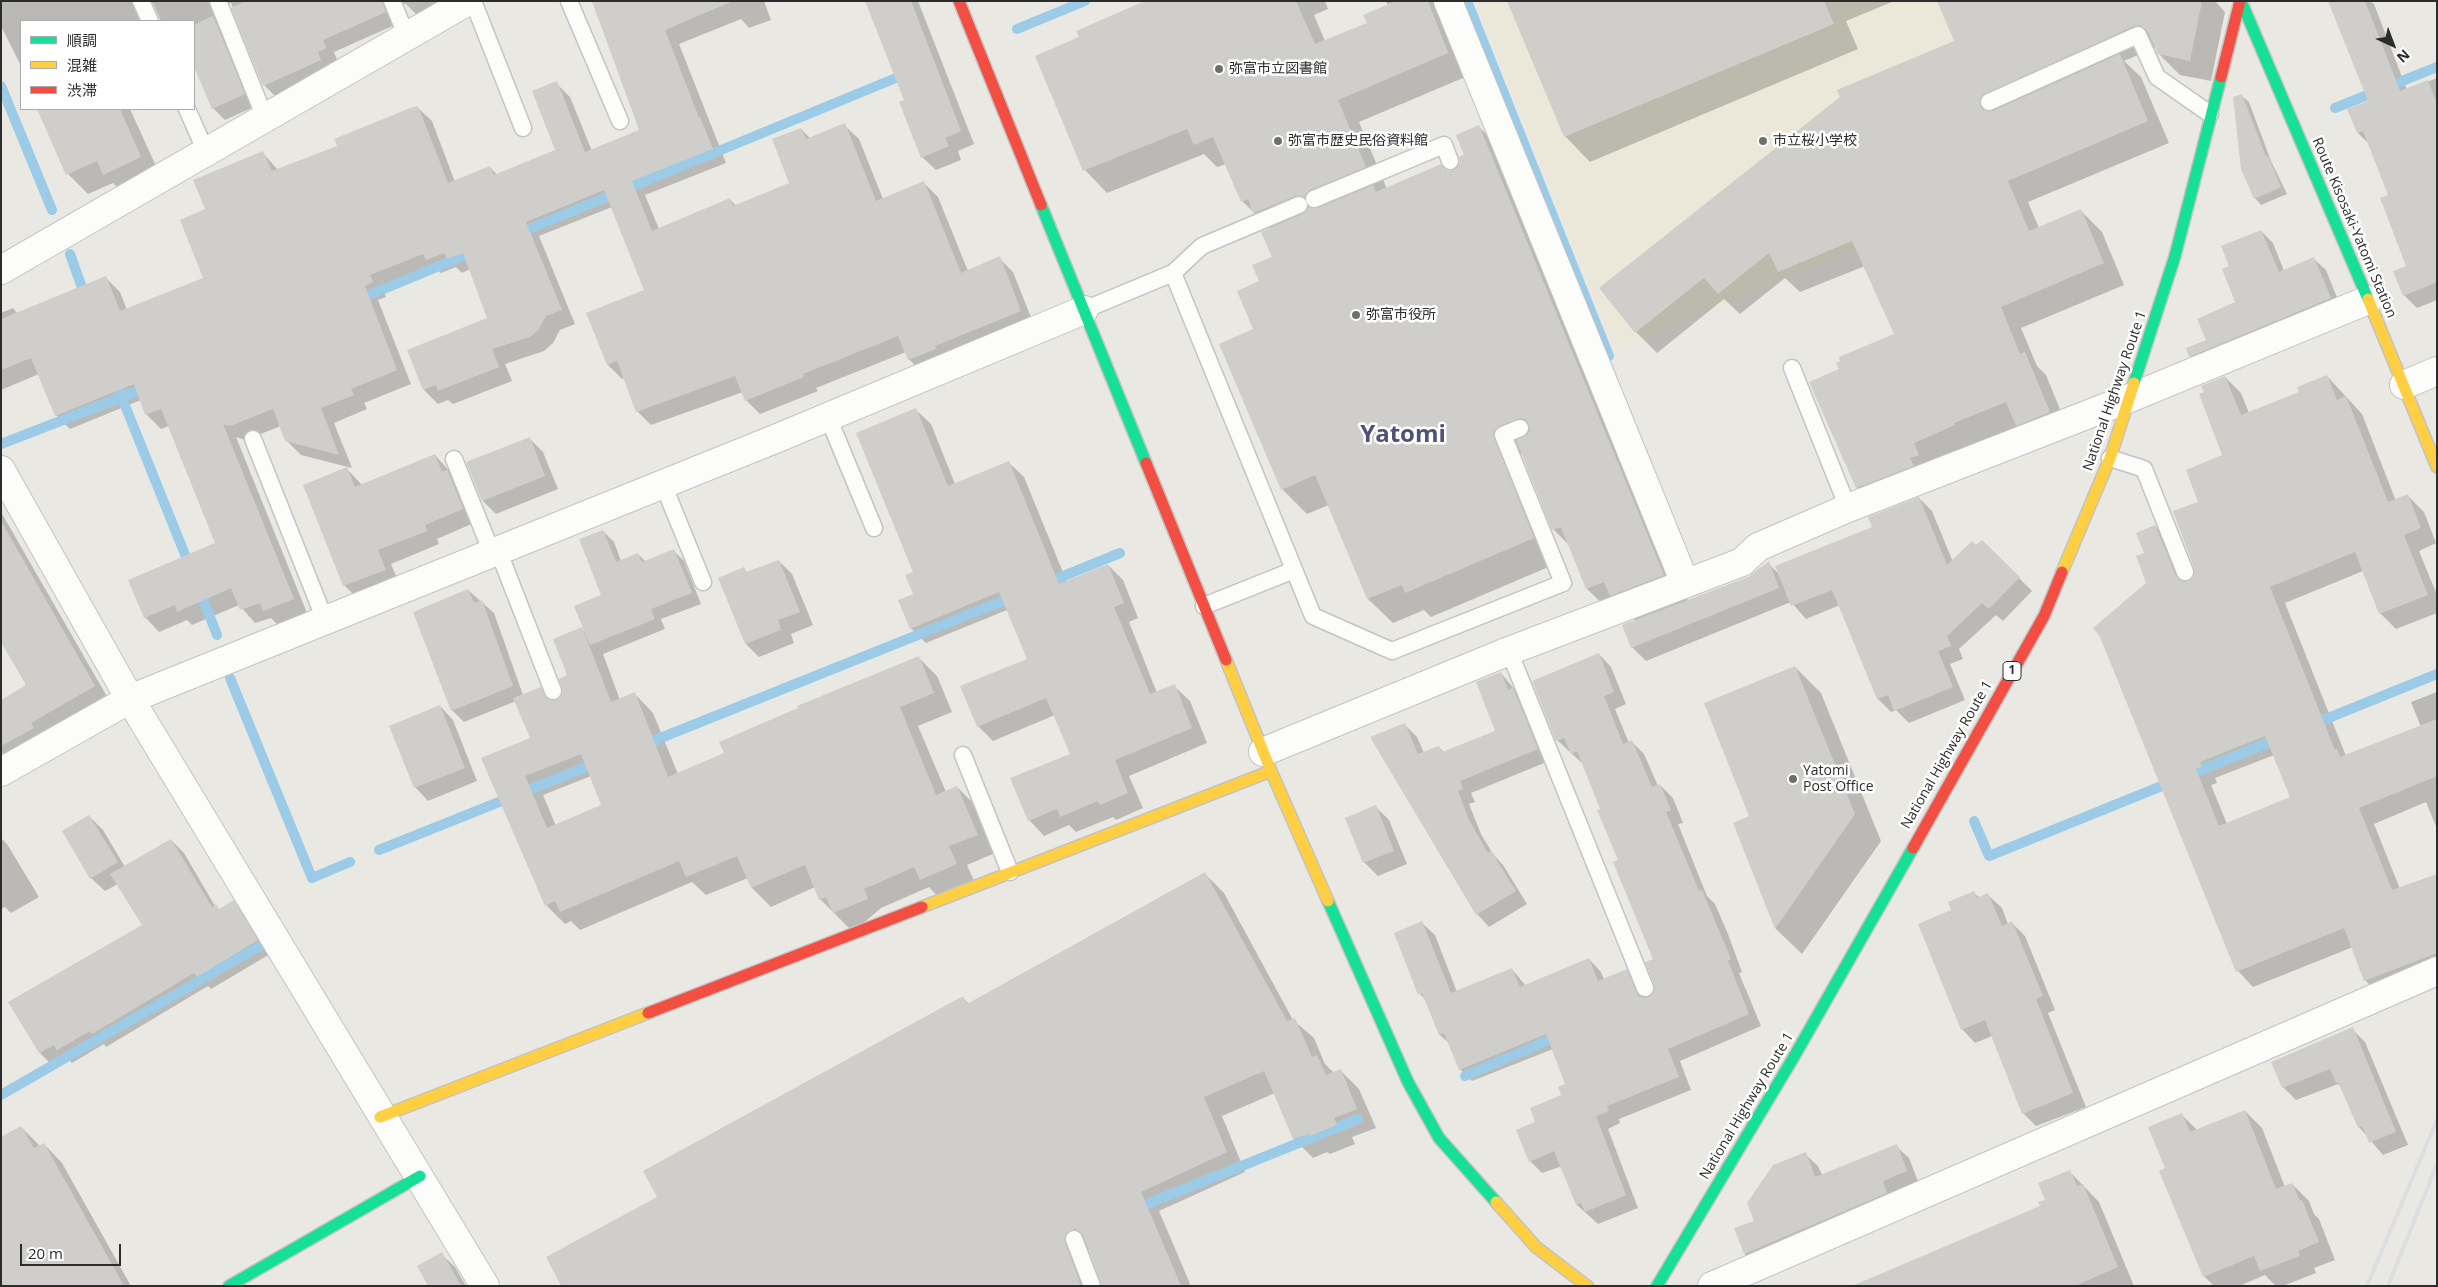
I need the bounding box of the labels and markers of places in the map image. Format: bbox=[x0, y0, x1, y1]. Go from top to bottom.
place label: 弥富市立図書館 bbox=[1229, 61, 1327, 77]
marker: 弥富市立図書館 bbox=[1213, 63, 1225, 75]
place label: 弥富市歴史民俗資料館 bbox=[1288, 133, 1428, 149]
place label: 市立桜小学校 bbox=[1773, 133, 1857, 149]
marker: 弥富市歴史民俗資料館 bbox=[1272, 135, 1284, 147]
marker: 市立桜小学校 bbox=[1757, 135, 1769, 147]
place label: 弥富市役所 bbox=[1366, 307, 1436, 323]
marker: 弥富市役所 bbox=[1350, 309, 1362, 321]
place label: Yatomi Post Office bbox=[1803, 763, 1874, 796]
marker: Yatomi Post Office bbox=[1787, 773, 1799, 785]

